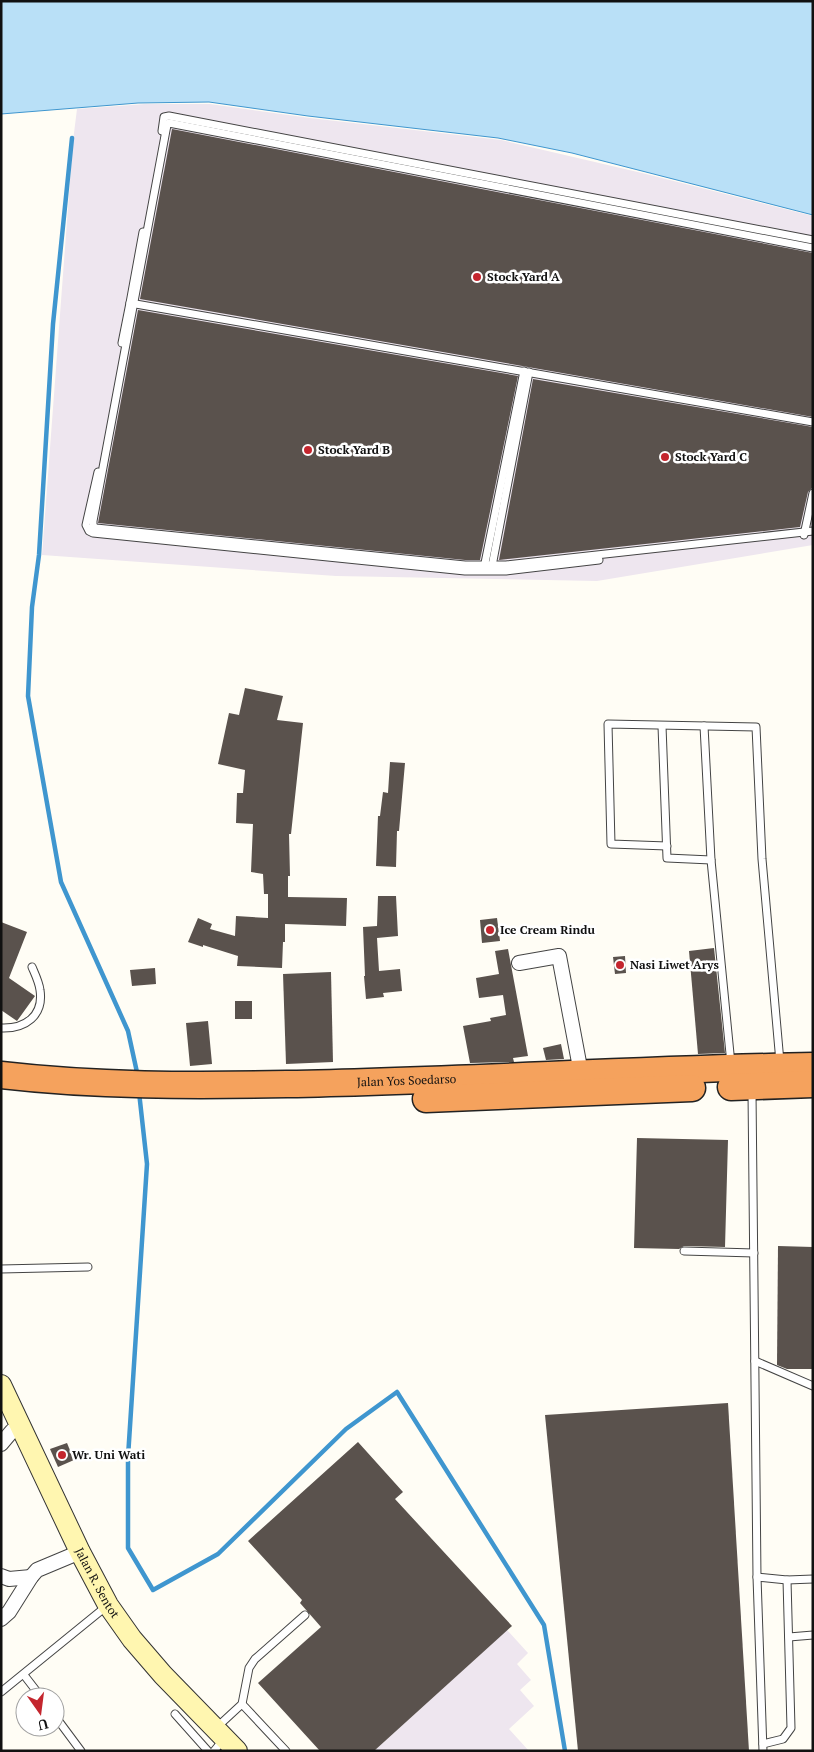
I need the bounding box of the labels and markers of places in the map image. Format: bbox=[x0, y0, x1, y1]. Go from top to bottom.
place label: Stock Yard A bbox=[487, 269, 560, 284]
marker: Stock Yard A bbox=[471, 271, 483, 283]
place label: Stock Yard B bbox=[318, 442, 390, 457]
marker: Stock Yard B bbox=[302, 444, 314, 456]
place label: Stock Yard C bbox=[675, 449, 747, 464]
marker: Stock Yard C bbox=[659, 451, 671, 463]
place label: Ice Cream Rindu bbox=[500, 922, 595, 937]
marker: Ice Cream Rindu bbox=[484, 924, 496, 936]
place label: Nasi Liwet Arys bbox=[630, 957, 719, 972]
marker: Nasi Liwet Arys bbox=[614, 959, 626, 971]
place label: Wr. Uni Wati bbox=[72, 1447, 145, 1462]
marker: Wr. Uni Wati bbox=[56, 1449, 68, 1461]

